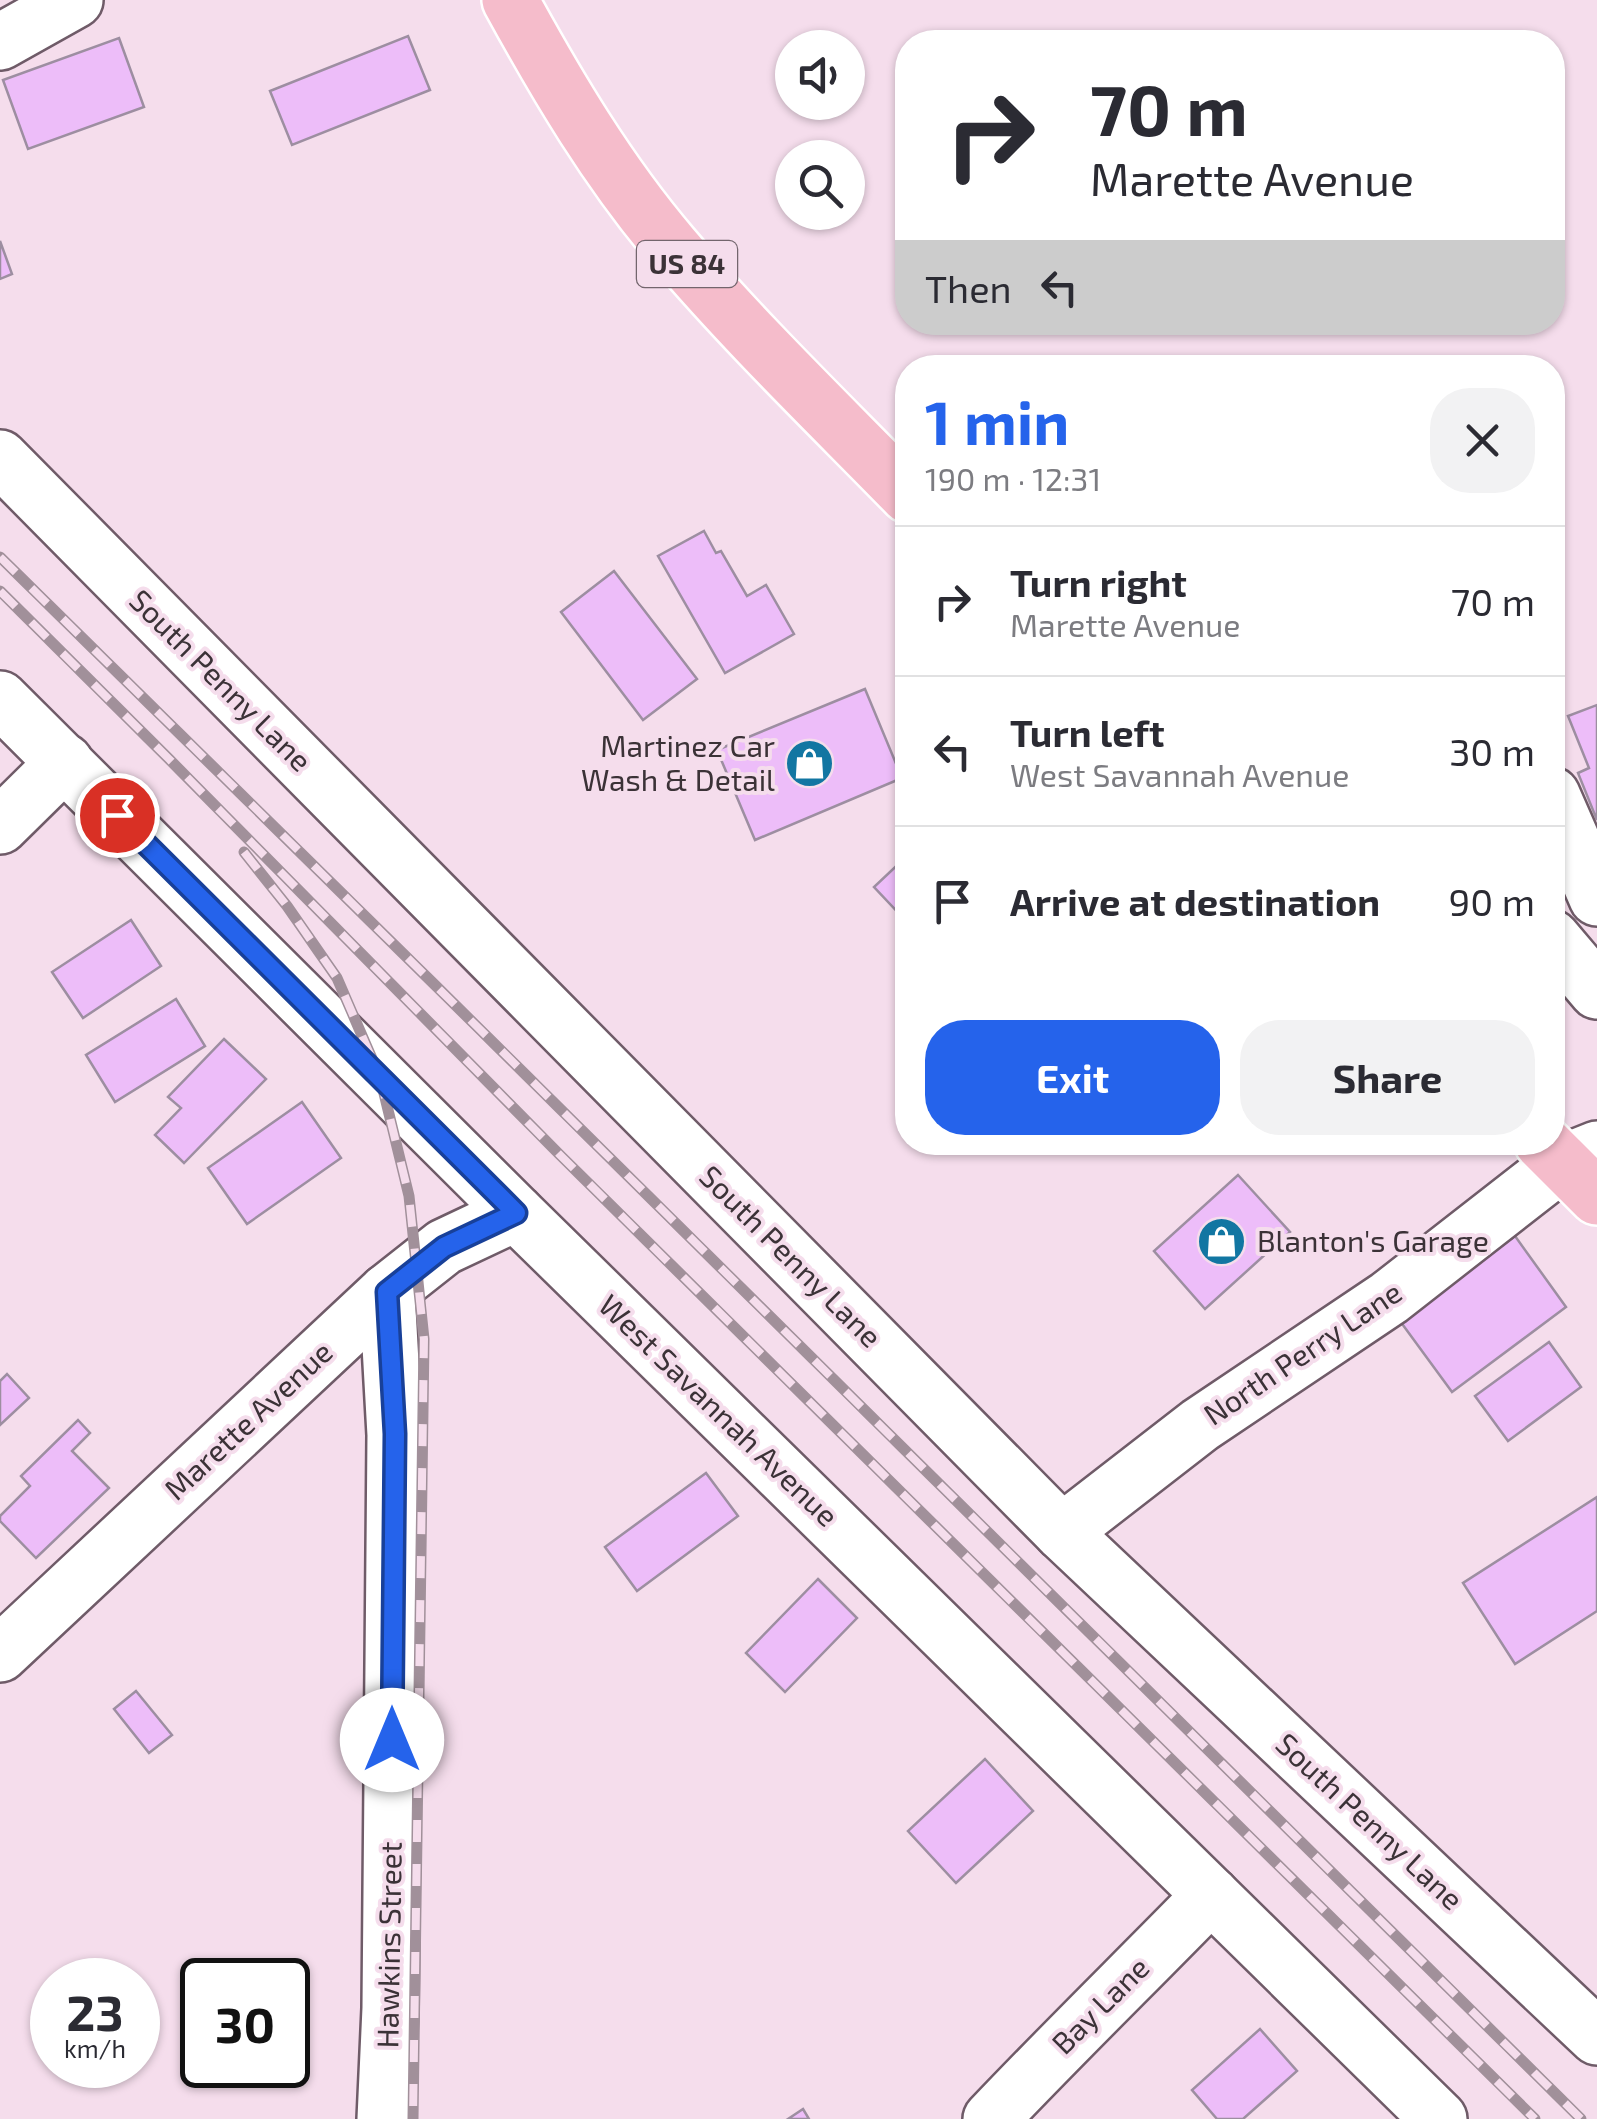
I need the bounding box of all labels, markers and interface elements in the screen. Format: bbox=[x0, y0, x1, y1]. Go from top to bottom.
map controls bbox=[775, 30, 865, 230]
button: sound bbox=[775, 30, 865, 120]
text: 70 m bbox=[1090, 66, 1248, 150]
icon: right bbox=[925, 70, 1055, 200]
button: search bbox=[775, 140, 865, 230]
text: Marette Avenue bbox=[1090, 151, 1414, 205]
road number: US 84 bbox=[637, 241, 737, 287]
icon: left bbox=[1032, 260, 1087, 315]
text: Then bbox=[925, 265, 1012, 311]
text: 1 min bbox=[925, 385, 1069, 457]
button: close bbox=[1430, 388, 1535, 493]
text: 190 m · 12:31 bbox=[925, 459, 1101, 497]
text: Turn right bbox=[1010, 559, 1187, 605]
icon: right bbox=[925, 574, 980, 629]
text: 70 m bbox=[1451, 578, 1535, 624]
street label: South Penny Lane bbox=[123, 581, 320, 778]
text: Marette Avenue bbox=[1010, 605, 1240, 643]
text: Turn left bbox=[1010, 709, 1165, 755]
icon: left bbox=[925, 724, 980, 779]
place label: Martinez Car Wash & Detail bbox=[581, 727, 775, 797]
text: 30 m bbox=[1449, 728, 1535, 774]
shop icon: Martinez Car Wash & Detail bbox=[784, 738, 836, 790]
text: West Savannah Avenue bbox=[1010, 755, 1349, 793]
pin bbox=[75, 773, 160, 858]
icon: arrive bbox=[90, 788, 145, 843]
icon: arrive bbox=[925, 874, 980, 929]
text: Arrive at destination bbox=[1010, 878, 1380, 924]
text: 90 m bbox=[1449, 878, 1535, 924]
button: Exit bbox=[925, 1020, 1220, 1135]
button: Share bbox=[1240, 1020, 1535, 1135]
street label: South Penny Lane bbox=[693, 1157, 890, 1354]
shop icon: Blanton's Garage bbox=[1196, 1216, 1248, 1268]
place label: Blanton's Garage bbox=[1257, 1222, 1489, 1258]
street label: North Perry Lane bbox=[1196, 1273, 1408, 1432]
street label: West Savannah Avenue bbox=[592, 1286, 846, 1533]
street label: Marette Avenue bbox=[156, 1333, 339, 1506]
position arrow bbox=[340, 1688, 444, 1792]
street label: South Penny Lane bbox=[1269, 1725, 1471, 1916]
street label: Hawkins Street bbox=[368, 1841, 408, 2049]
street label: Bay Lane bbox=[1044, 1949, 1156, 2061]
speed limit sign: 30 bbox=[180, 1958, 310, 2088]
text: 23 bbox=[66, 1981, 124, 2041]
text: km/h bbox=[64, 2033, 126, 2063]

